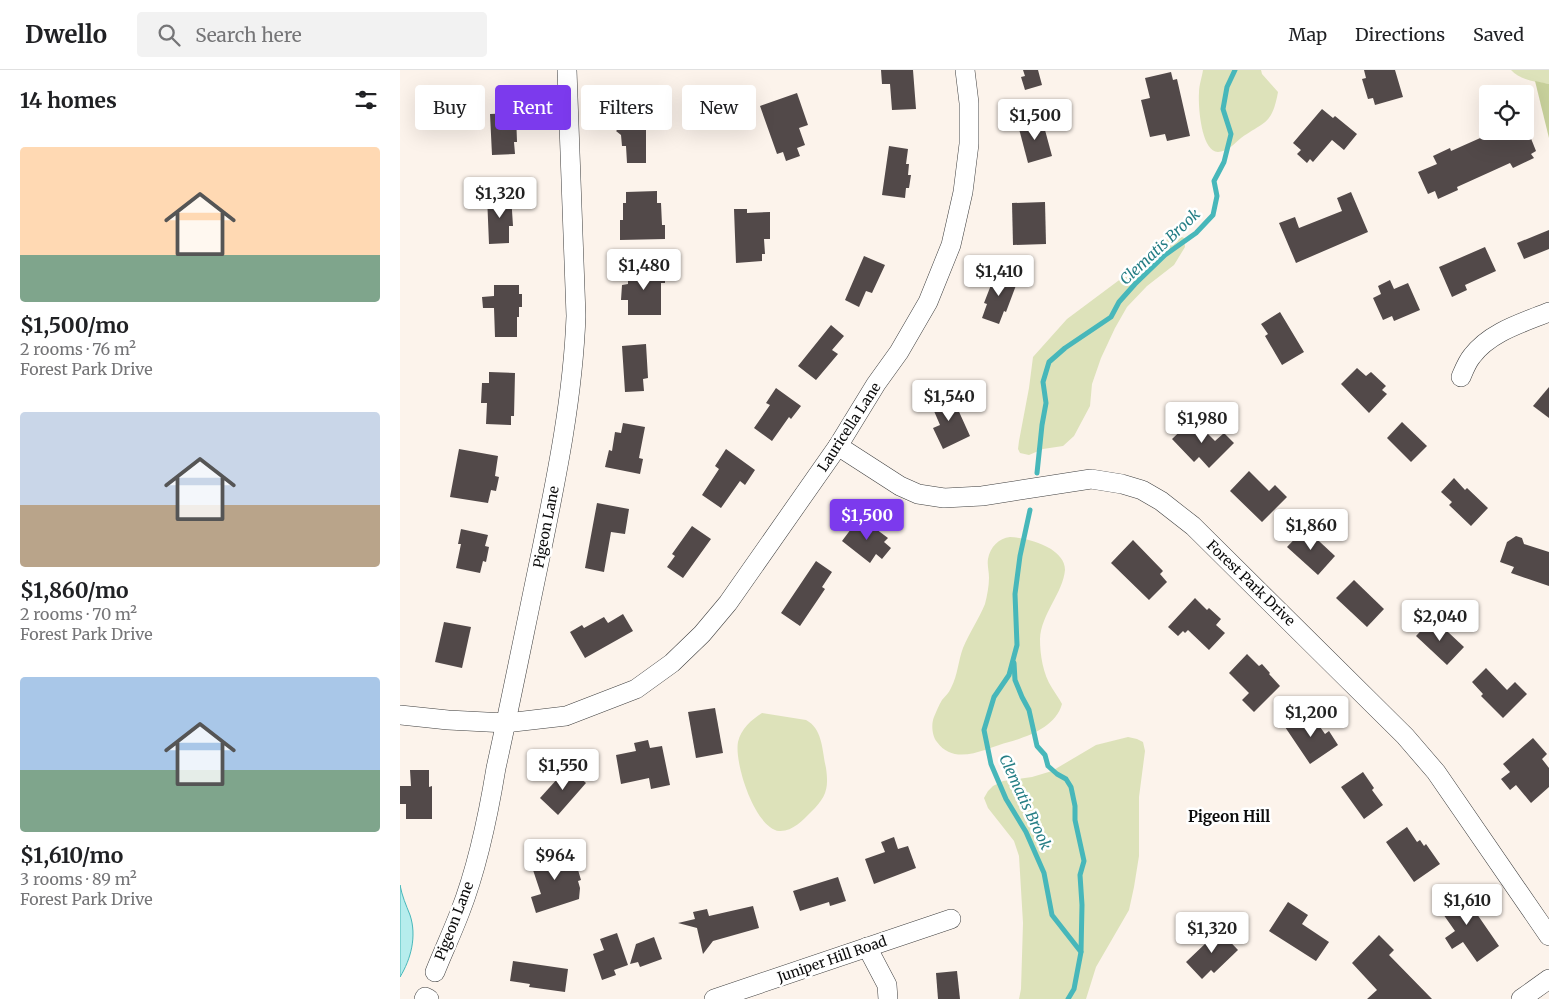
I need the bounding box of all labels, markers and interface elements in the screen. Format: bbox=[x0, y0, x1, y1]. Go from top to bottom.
search box bbox=[137, 12, 487, 57]
text: Dwello bbox=[25, 19, 107, 50]
icon: search bbox=[155, 21, 183, 49]
text: Search here bbox=[195, 23, 302, 47]
text: Map bbox=[1289, 23, 1327, 46]
text: Directions bbox=[1355, 23, 1445, 46]
text: Saved bbox=[1473, 23, 1524, 46]
chip: Buy bbox=[415, 85, 485, 130]
chip: Rent bbox=[495, 85, 571, 130]
chip: Filters bbox=[581, 85, 672, 130]
chip: New bbox=[682, 85, 756, 130]
map controls bbox=[1479, 85, 1534, 140]
button: locate bbox=[1479, 85, 1534, 140]
icon: filters bbox=[352, 86, 380, 114]
text: 14 homes bbox=[20, 87, 117, 114]
pin: $1,500 bbox=[994, 98, 1076, 141]
text: $1,500 bbox=[1009, 105, 1061, 125]
pin: $1,320 bbox=[459, 176, 541, 219]
icon: home bbox=[155, 179, 245, 269]
text: $1,320 bbox=[475, 183, 525, 203]
water label: Clematis Brook bbox=[1115, 204, 1204, 289]
pin: $1,480 bbox=[603, 248, 685, 291]
pin: $1,410 bbox=[958, 254, 1040, 297]
text: $1,480 bbox=[618, 255, 670, 275]
text: $1,410 bbox=[975, 261, 1023, 281]
text: $1,500/mo bbox=[20, 312, 129, 339]
text: 2 rooms · 76 m² bbox=[20, 339, 136, 359]
text: Forest Park Drive bbox=[20, 359, 153, 379]
street label: Lauricella Lane bbox=[813, 379, 885, 475]
pin: $1,540 bbox=[908, 380, 990, 422]
text: $1,540 bbox=[923, 386, 975, 406]
pin: $1,980 bbox=[1161, 402, 1243, 444]
text: $1,980 bbox=[1176, 408, 1228, 428]
icon: home bbox=[155, 444, 245, 534]
street label: Pigeon Lane bbox=[529, 484, 563, 570]
pin: $1,500 bbox=[826, 498, 908, 541]
text: $1,500 bbox=[841, 505, 893, 525]
pin: $1,860 bbox=[1270, 508, 1352, 551]
text: $1,860 bbox=[1285, 515, 1337, 535]
street label: Forest Park Drive bbox=[1203, 536, 1299, 630]
text: $1,860/mo bbox=[20, 577, 129, 604]
pin: $2,040 bbox=[1399, 600, 1481, 642]
text: 2 rooms · 70 m² bbox=[20, 604, 137, 624]
text: $2,040 bbox=[1413, 606, 1467, 626]
text: Forest Park Drive bbox=[20, 624, 153, 644]
pin: $1,200 bbox=[1270, 696, 1352, 738]
text: $1,200 bbox=[1284, 702, 1338, 722]
icon: home bbox=[155, 709, 245, 799]
pin: $1,550 bbox=[522, 748, 604, 791]
water label: Clematis Brook bbox=[995, 751, 1056, 853]
text: $1,550 bbox=[538, 755, 588, 775]
district label: Pigeon Hill bbox=[1188, 807, 1270, 826]
pin: $964 bbox=[525, 838, 585, 881]
text: $1,610/mo bbox=[20, 842, 123, 869]
text: $964 bbox=[535, 845, 575, 865]
text: 3 rooms · 89 m² bbox=[20, 869, 137, 889]
street label: Pigeon Lane bbox=[431, 879, 477, 963]
pin: $1,610 bbox=[1426, 884, 1508, 926]
text: Forest Park Drive bbox=[20, 889, 153, 909]
text: $1,610 bbox=[1443, 890, 1491, 910]
pin: $1,320 bbox=[1171, 912, 1253, 954]
text: $1,320 bbox=[1187, 918, 1237, 938]
street label: Juniper Hill Road bbox=[774, 932, 890, 986]

